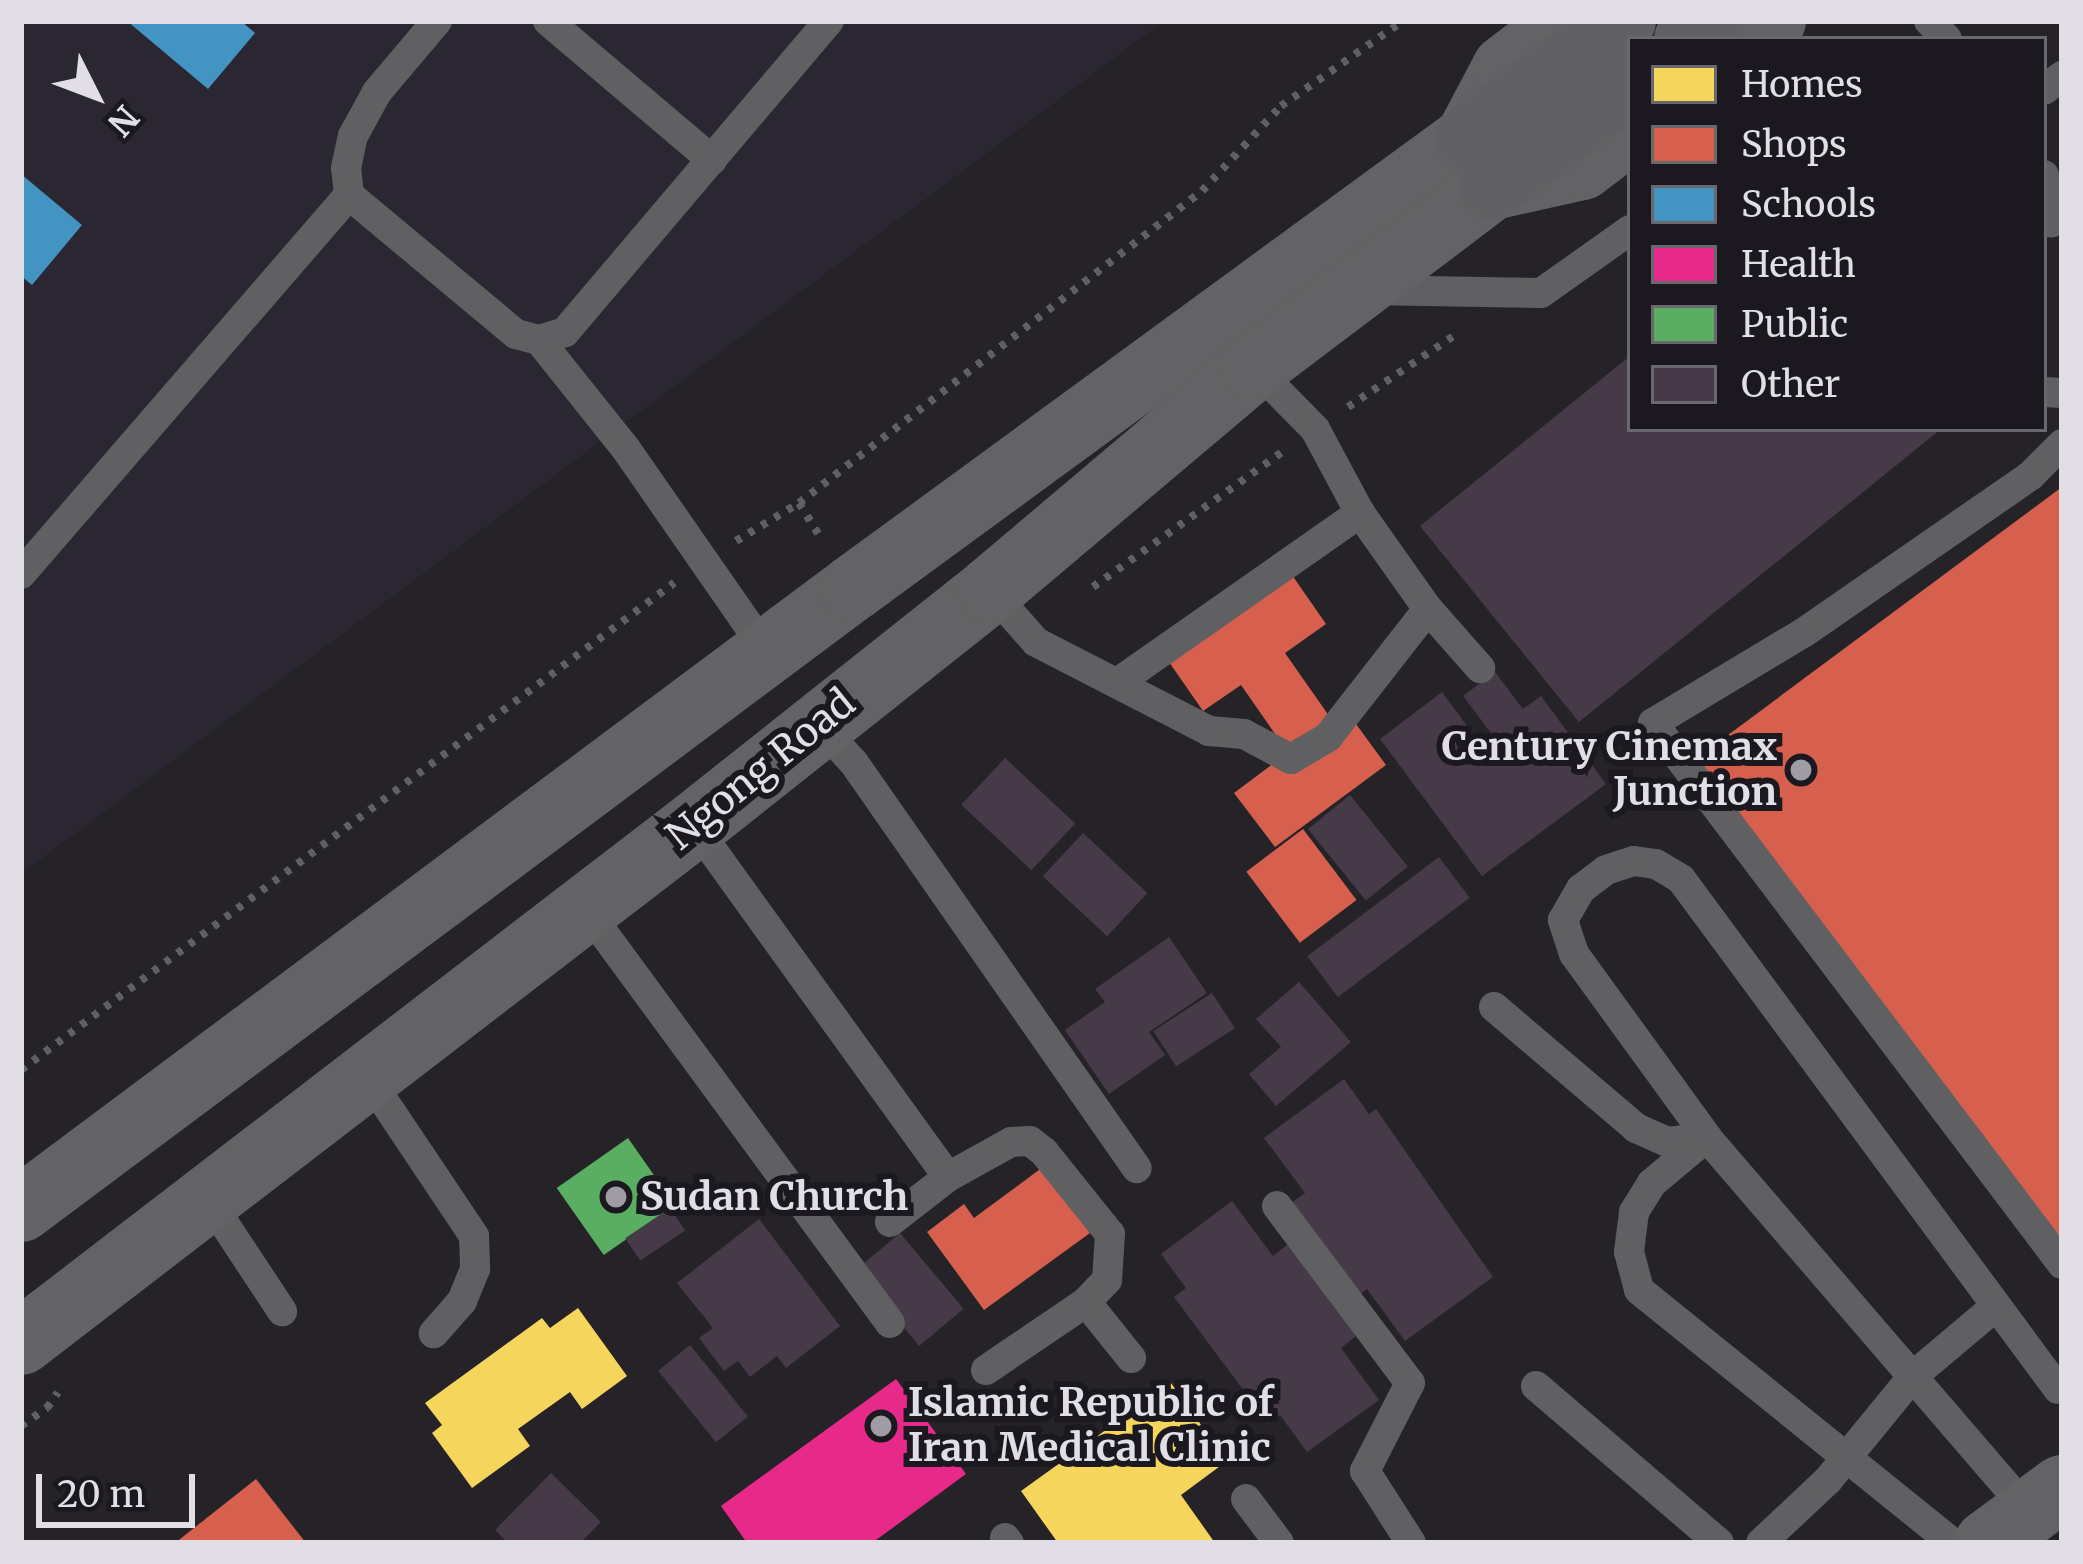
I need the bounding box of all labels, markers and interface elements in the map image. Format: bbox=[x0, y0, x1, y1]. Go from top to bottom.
north arrow bbox=[36, 36, 156, 156]
legend bbox=[1627, 36, 2047, 432]
text: Homes bbox=[1741, 62, 1863, 107]
text: N bbox=[99, 97, 147, 144]
text: Shops bbox=[1741, 122, 1847, 167]
text: Schools bbox=[1741, 182, 1876, 227]
text: Health bbox=[1741, 242, 1856, 287]
text: Public bbox=[1741, 302, 1848, 347]
text: Other bbox=[1741, 362, 1840, 407]
street label: Ngong Road bbox=[658, 680, 864, 860]
place label: Century Cinemax Junction bbox=[1442, 725, 1777, 816]
marker: Century Cinemax Junction bbox=[1788, 757, 1814, 783]
place label: Sudan Church bbox=[640, 1174, 908, 1220]
marker: Sudan Church bbox=[603, 1184, 629, 1210]
place label: Islamic Republic of Iran Medical Clinic bbox=[908, 1381, 1273, 1472]
marker: Islamic Republic of Iran Medical Clinic bbox=[865, 1410, 897, 1442]
scale bar bbox=[42, 1450, 201, 1524]
text: 20 m bbox=[57, 1472, 145, 1517]

